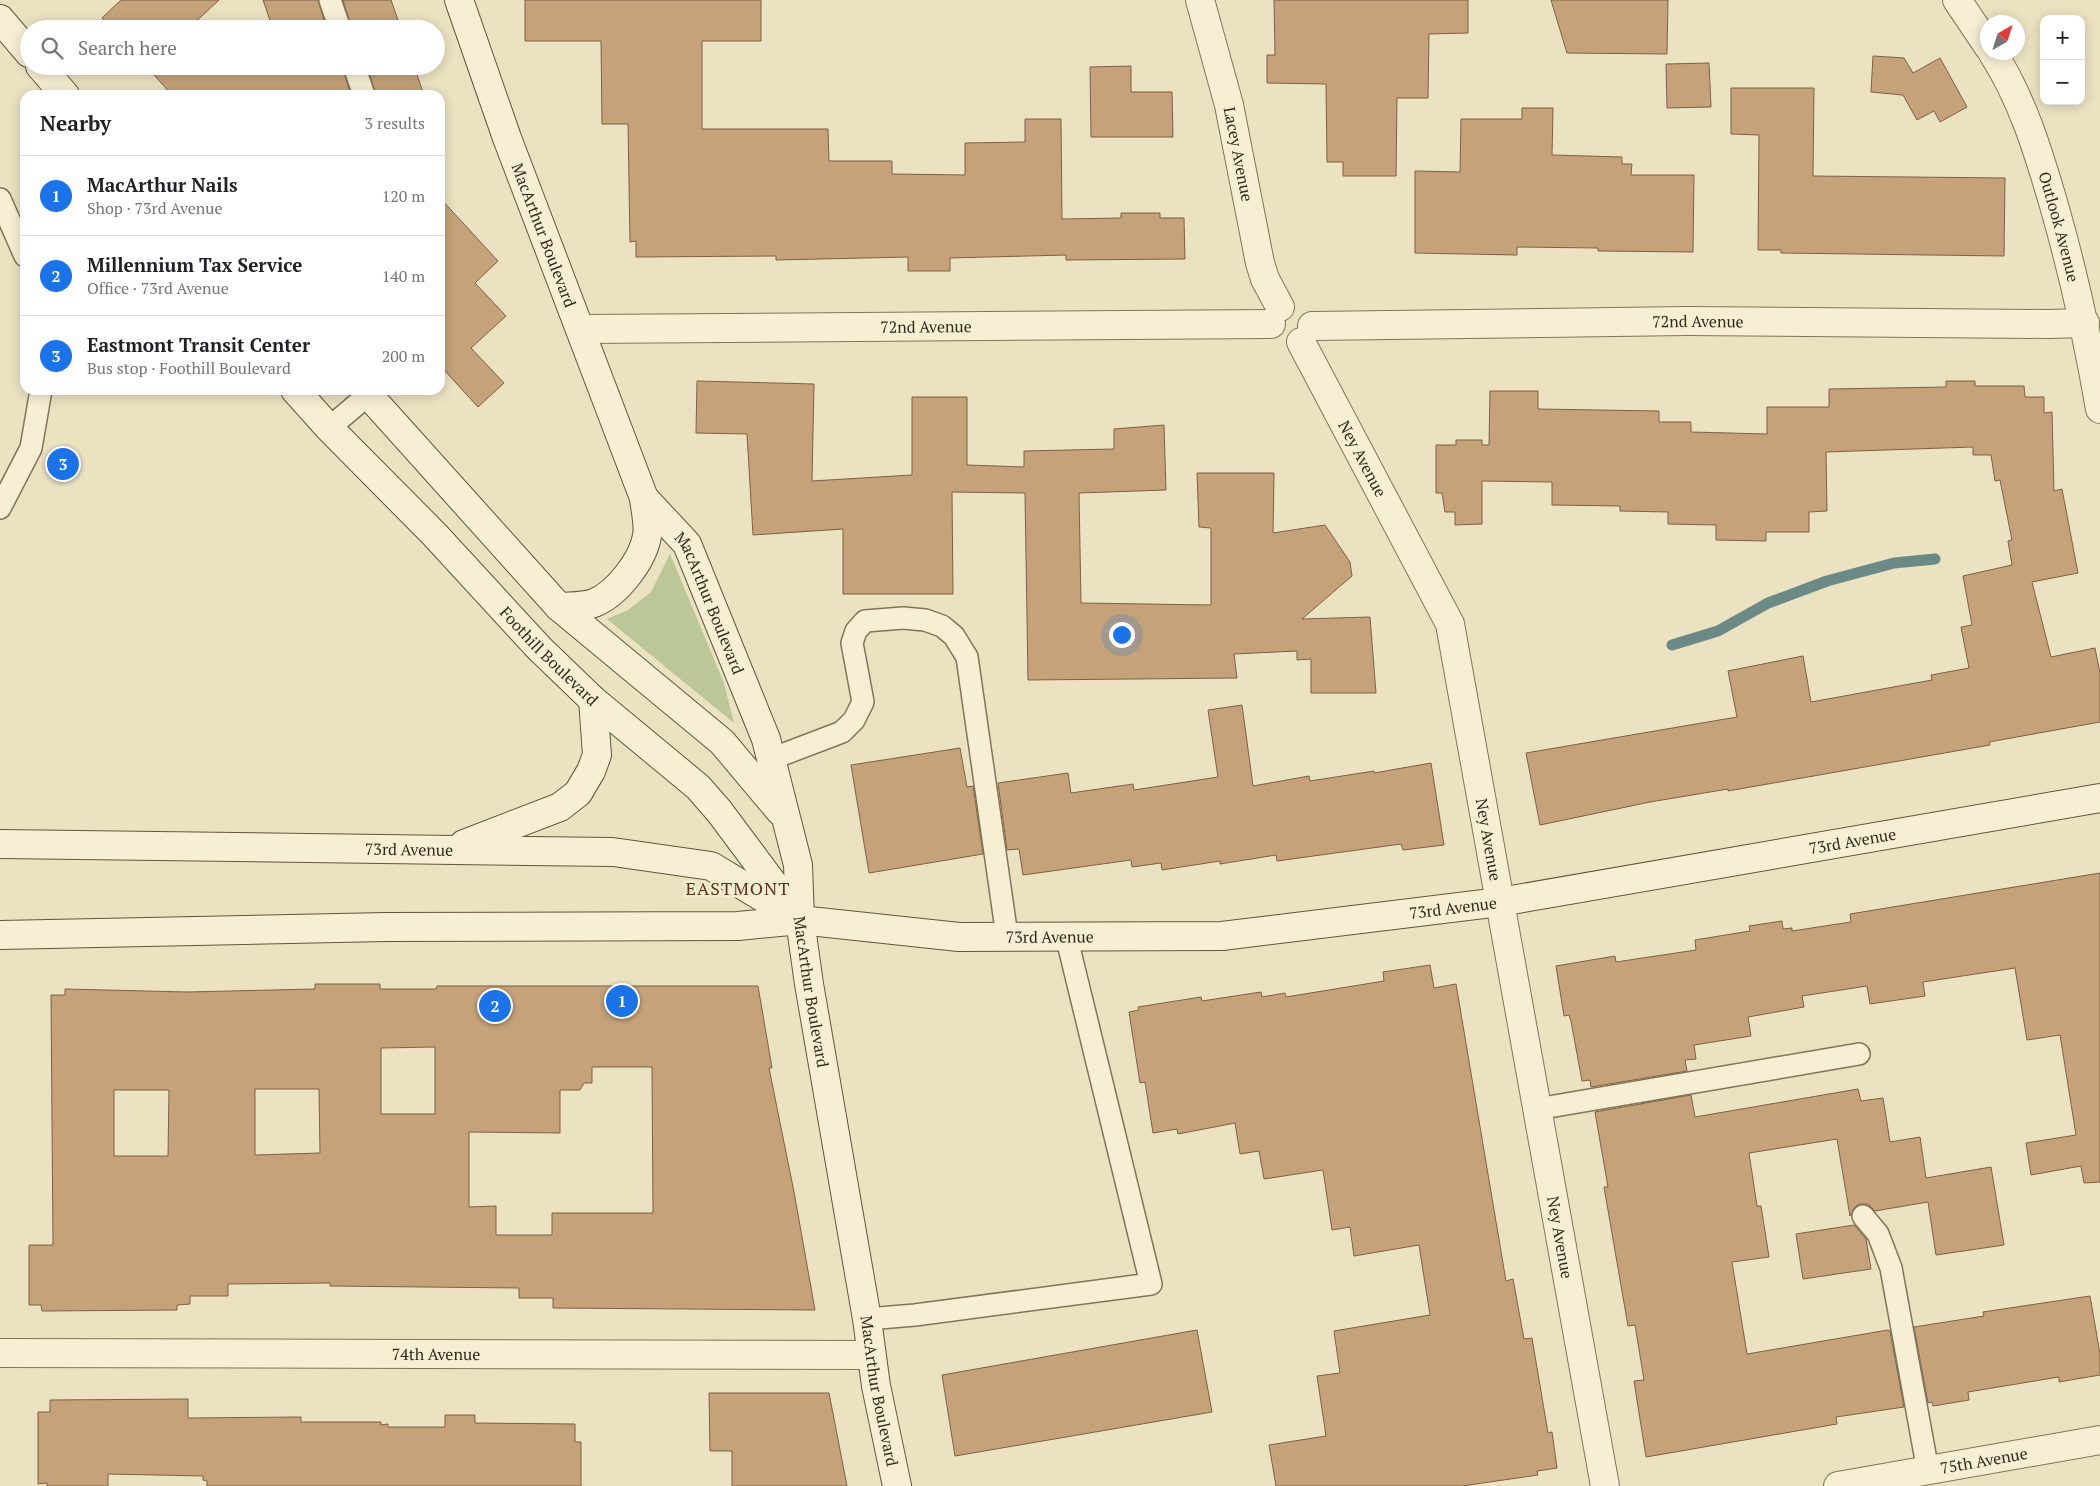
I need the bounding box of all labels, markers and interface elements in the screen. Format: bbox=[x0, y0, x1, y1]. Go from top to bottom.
north arrow bbox=[1980, 15, 2025, 60]
map controls bbox=[2040, 15, 2085, 105]
button: + bbox=[2040, 15, 2085, 60]
search box bbox=[20, 20, 445, 75]
icon: search bbox=[38, 34, 66, 62]
text: Search here bbox=[78, 35, 177, 60]
button: − bbox=[2040, 60, 2085, 105]
street label: Lacey Avenue bbox=[1219, 105, 1259, 203]
text: Nearby bbox=[40, 109, 111, 137]
text: 3 results bbox=[365, 112, 425, 134]
street label: MacArthur Boulevard bbox=[506, 160, 581, 311]
street label: Outlook Avenue bbox=[2033, 169, 2085, 284]
text: MacArthur Nails bbox=[87, 172, 238, 197]
text: 1 bbox=[51, 185, 61, 207]
text: 120 m bbox=[382, 185, 425, 207]
text: Shop · 73rd Avenue bbox=[87, 197, 223, 219]
text: Millennium Tax Service bbox=[87, 252, 302, 277]
text: 2 bbox=[51, 265, 61, 287]
text: 140 m bbox=[382, 265, 425, 287]
text: Office · 73rd Avenue bbox=[87, 277, 229, 299]
street label: 72nd Avenue bbox=[1652, 310, 1744, 332]
street label: 72nd Avenue bbox=[880, 315, 972, 338]
text: Eastmont Transit Center bbox=[87, 332, 310, 357]
text: 3 bbox=[51, 345, 61, 367]
text: 200 m bbox=[382, 345, 425, 367]
text: Bus stop · Foothill Boulevard bbox=[87, 357, 291, 379]
street label: Ney Avenue bbox=[1333, 417, 1392, 501]
pin: 3 bbox=[47, 445, 79, 483]
street label: MacArthur Boulevard bbox=[670, 527, 750, 677]
street label: Foothill Boulevard bbox=[495, 602, 603, 711]
your location bbox=[1109, 622, 1135, 648]
street label: Ney Avenue bbox=[1471, 797, 1507, 883]
street label: 73rd Avenue bbox=[1807, 823, 1898, 859]
street label: 73rd Avenue bbox=[365, 838, 453, 861]
district label: EASTMONT bbox=[686, 876, 790, 900]
street label: 73rd Avenue bbox=[1408, 891, 1498, 924]
street label: MacArthur Boulevard bbox=[789, 915, 834, 1069]
street label: 73rd Avenue bbox=[1006, 925, 1094, 948]
pin: 1 bbox=[606, 982, 638, 1020]
pin: 2 bbox=[479, 987, 511, 1025]
street label: Ney Avenue bbox=[1542, 1194, 1578, 1280]
street label: MacArthur Boulevard bbox=[856, 1314, 904, 1468]
street label: 74th Avenue bbox=[392, 1343, 480, 1365]
street label: 75th Avenue bbox=[1938, 1442, 2029, 1479]

